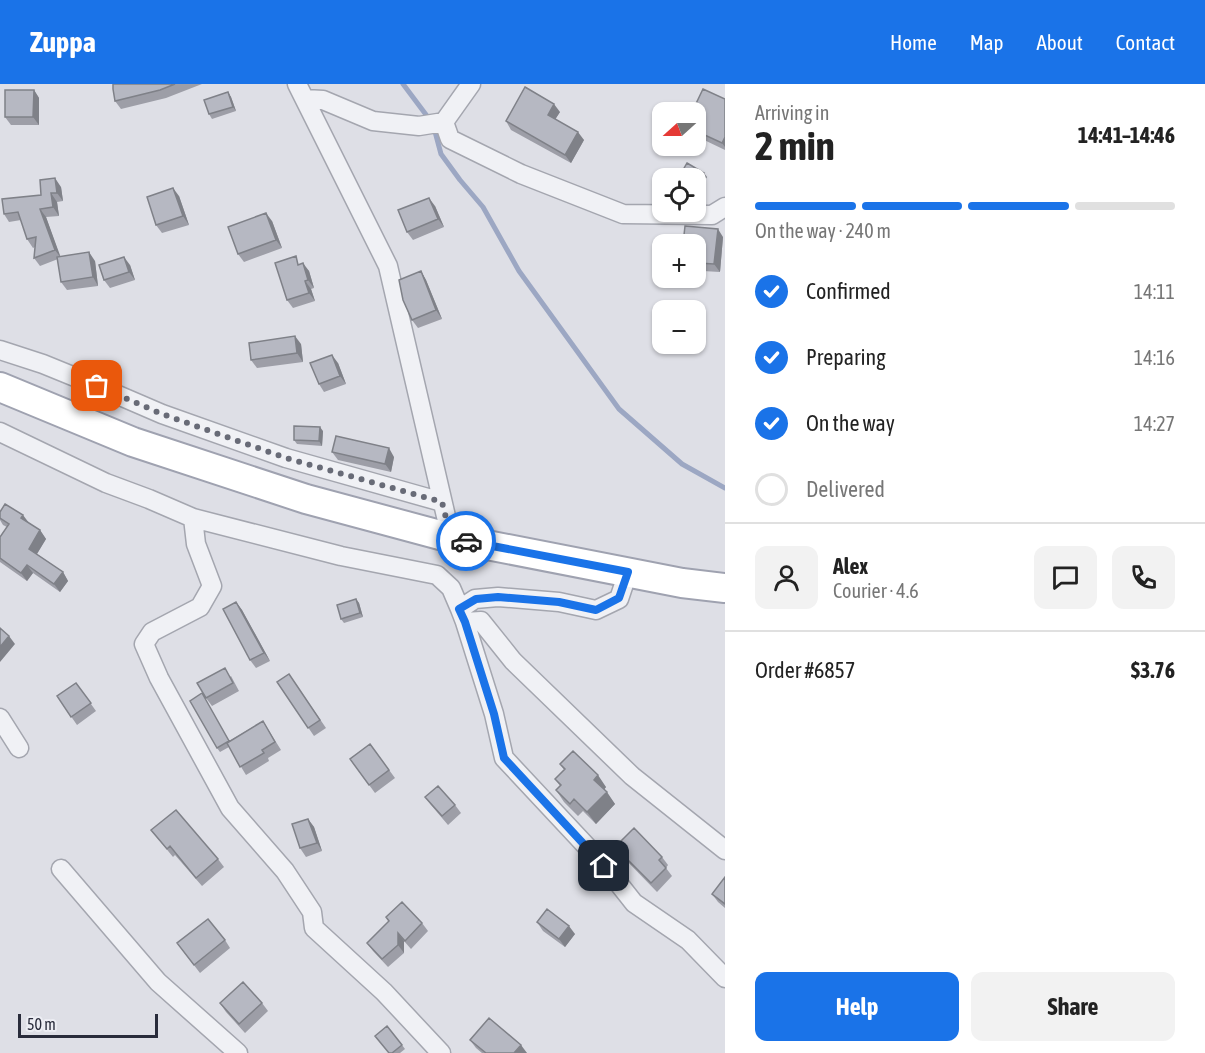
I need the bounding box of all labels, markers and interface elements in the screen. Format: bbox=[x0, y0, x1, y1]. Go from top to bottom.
text: Zuppa bbox=[30, 26, 96, 58]
text: Home bbox=[890, 30, 937, 54]
text: Map bbox=[970, 30, 1004, 54]
text: About bbox=[1037, 30, 1083, 54]
text: Contact bbox=[1116, 30, 1175, 54]
text: Arriving in bbox=[755, 101, 829, 124]
north arrow bbox=[652, 102, 706, 156]
map controls bbox=[652, 102, 706, 354]
text: 14:41–14:46 bbox=[1078, 122, 1175, 148]
text: 2 min bbox=[755, 124, 835, 168]
button: locate bbox=[652, 168, 706, 222]
text: On the way · 240 m bbox=[755, 219, 891, 242]
button: + bbox=[652, 234, 706, 288]
icon: check bbox=[755, 275, 788, 308]
text: Confirmed bbox=[806, 278, 891, 304]
text: 14:11 bbox=[1134, 280, 1175, 303]
button: − bbox=[652, 300, 706, 354]
icon: check bbox=[755, 341, 788, 374]
text: Preparing bbox=[806, 344, 886, 370]
text: 14:16 bbox=[1134, 346, 1175, 369]
pin bbox=[71, 360, 122, 411]
icon: bag bbox=[80, 369, 113, 402]
icon: check bbox=[755, 407, 788, 440]
text: On the way bbox=[806, 410, 895, 436]
text: 14:27 bbox=[1134, 412, 1175, 435]
text: Delivered bbox=[806, 476, 885, 502]
courier bbox=[436, 511, 496, 571]
icon: car bbox=[450, 525, 483, 558]
button: person bbox=[755, 546, 818, 609]
button: chat bbox=[1034, 546, 1097, 609]
button: phone bbox=[1112, 546, 1175, 609]
text: Alex bbox=[833, 553, 868, 579]
text: Courier · 4.6 bbox=[833, 579, 919, 602]
text: Order #6857 bbox=[755, 657, 855, 683]
text: $3.76 bbox=[1131, 657, 1175, 683]
pin bbox=[578, 840, 629, 891]
icon: home bbox=[587, 849, 620, 882]
button: Help bbox=[755, 972, 959, 1041]
button: Share bbox=[971, 972, 1175, 1041]
scale bar bbox=[18, 1011, 158, 1038]
text: 50 m bbox=[27, 1015, 56, 1033]

